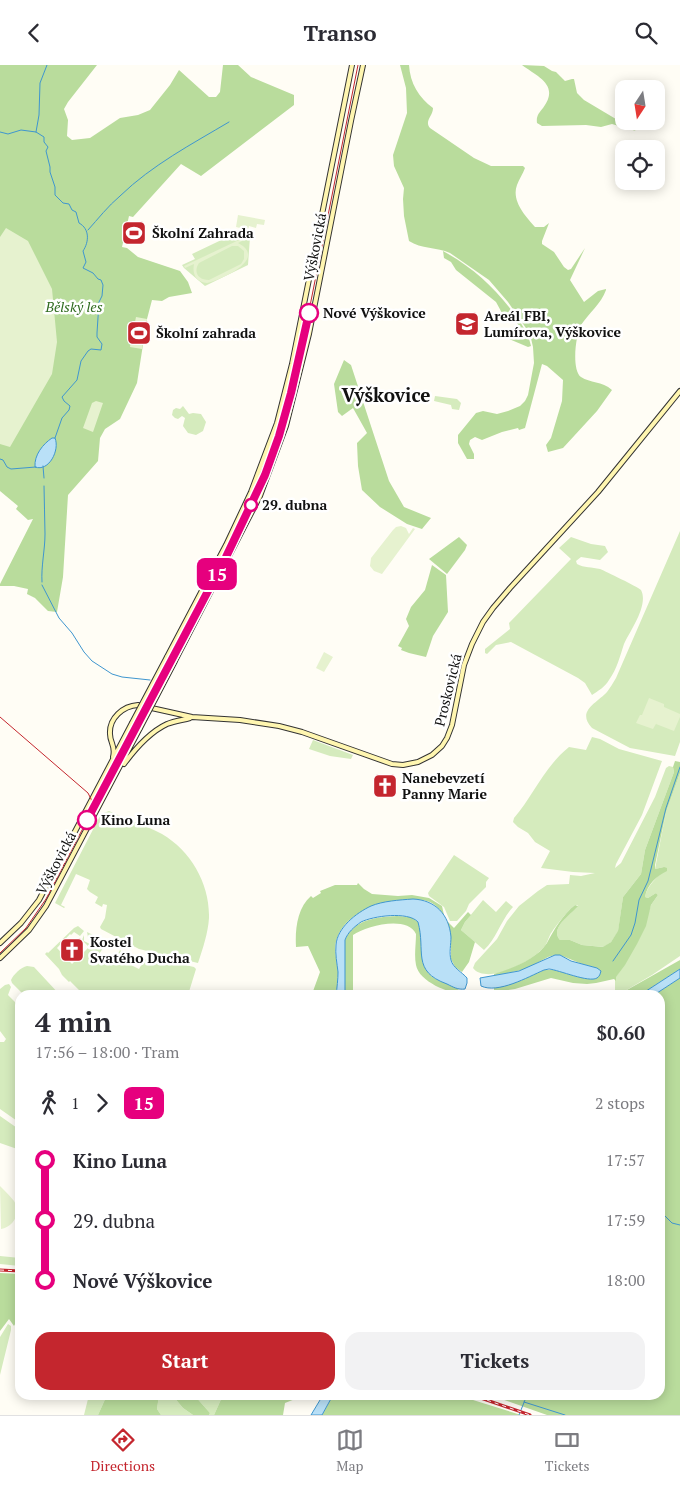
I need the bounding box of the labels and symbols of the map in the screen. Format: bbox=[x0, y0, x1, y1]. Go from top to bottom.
north arrow bbox=[615, 80, 665, 130]
street label: Výškovická bbox=[299, 211, 330, 282]
sports icon: Školní Zahrada bbox=[121, 220, 147, 246]
place label: Školní Zahrada bbox=[152, 223, 254, 242]
park label: Bělský les bbox=[44, 297, 103, 316]
marker: Nové Výškovice bbox=[299, 303, 319, 323]
place label: Nové Výškovice bbox=[323, 303, 426, 322]
place label: Areál FBI, Lumírova, Výškovice bbox=[484, 306, 621, 341]
school or university icon: Areál FBI, Lumírova, Výškovice bbox=[454, 311, 480, 337]
sports icon: Školní zahrada bbox=[126, 320, 152, 346]
place label: Školní zahrada bbox=[156, 323, 256, 342]
district label: Výškovice bbox=[341, 382, 431, 407]
place label: 29. dubna bbox=[262, 495, 328, 514]
marker: 29. dubna bbox=[244, 498, 258, 512]
line badge: 15 bbox=[194, 558, 240, 590]
street label: Proskovická bbox=[429, 652, 466, 728]
place label: Nanebevzetí Panny Marie bbox=[402, 768, 487, 803]
church icon: Nanebevzetí Panny Marie bbox=[372, 773, 398, 799]
marker: Kino Luna bbox=[77, 810, 97, 830]
place label: Kino Luna bbox=[101, 810, 171, 829]
street label: Výškovická bbox=[31, 828, 80, 898]
place label: Kostel Svatého Ducha bbox=[90, 932, 190, 967]
church icon: Kostel Svatého Ducha bbox=[59, 937, 85, 963]

